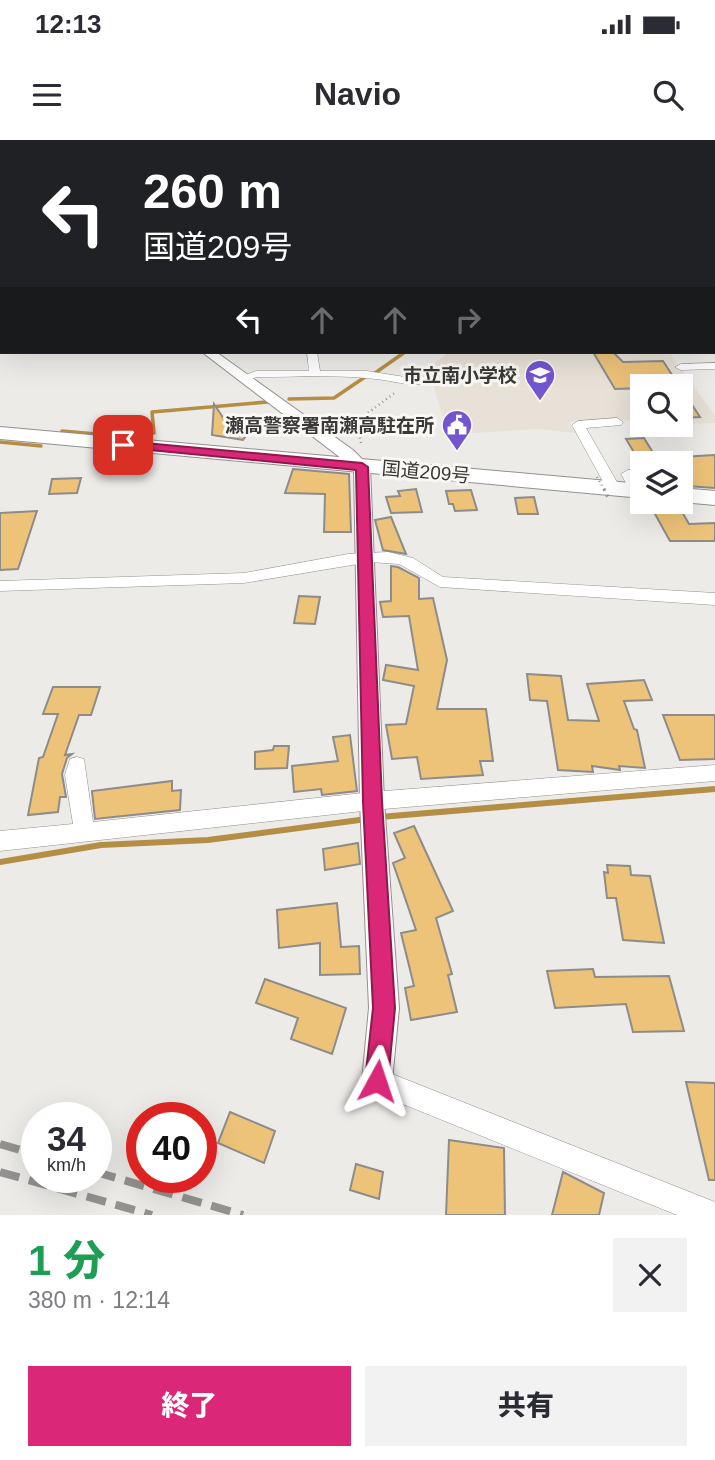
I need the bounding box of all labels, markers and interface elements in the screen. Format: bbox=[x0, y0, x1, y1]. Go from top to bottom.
text: 12:13 bbox=[35, 9, 102, 39]
icon: menu bbox=[28, 76, 66, 114]
text: Navio bbox=[314, 76, 401, 112]
icon: search bbox=[649, 76, 687, 114]
text: 260 m bbox=[143, 164, 282, 218]
icon: left bbox=[28, 168, 119, 259]
text: 国道209号 bbox=[143, 229, 292, 265]
icon: left bbox=[230, 301, 268, 339]
icon: ahead bbox=[303, 301, 341, 339]
icon: ahead bbox=[376, 301, 414, 339]
icon: right bbox=[449, 301, 487, 339]
school or university icon: 市立南小学校 bbox=[523, 358, 557, 402]
place label: 市立南小学校 bbox=[403, 365, 517, 386]
map controls bbox=[630, 374, 693, 514]
button: search bbox=[630, 374, 693, 437]
public building icon: 瀬高警察署南瀬高駐在所 bbox=[440, 408, 474, 452]
pin bbox=[93, 415, 153, 475]
place label: 瀬高警察署南瀬高駐在所 bbox=[225, 415, 434, 436]
icon: arrive bbox=[104, 426, 142, 464]
button: layers bbox=[630, 451, 693, 514]
street label: 国道209号 bbox=[381, 458, 471, 486]
position arrow bbox=[340, 1044, 414, 1118]
speed limit sign: 40 bbox=[126, 1102, 217, 1193]
text: 34 bbox=[47, 1119, 86, 1158]
text: km/h bbox=[47, 1155, 86, 1175]
text: 1 分 bbox=[28, 1237, 105, 1284]
button: close bbox=[613, 1238, 687, 1312]
text: 380 m · 12:14 bbox=[28, 1287, 170, 1313]
button: 終了 bbox=[28, 1366, 351, 1446]
button: 共有 bbox=[365, 1366, 687, 1446]

